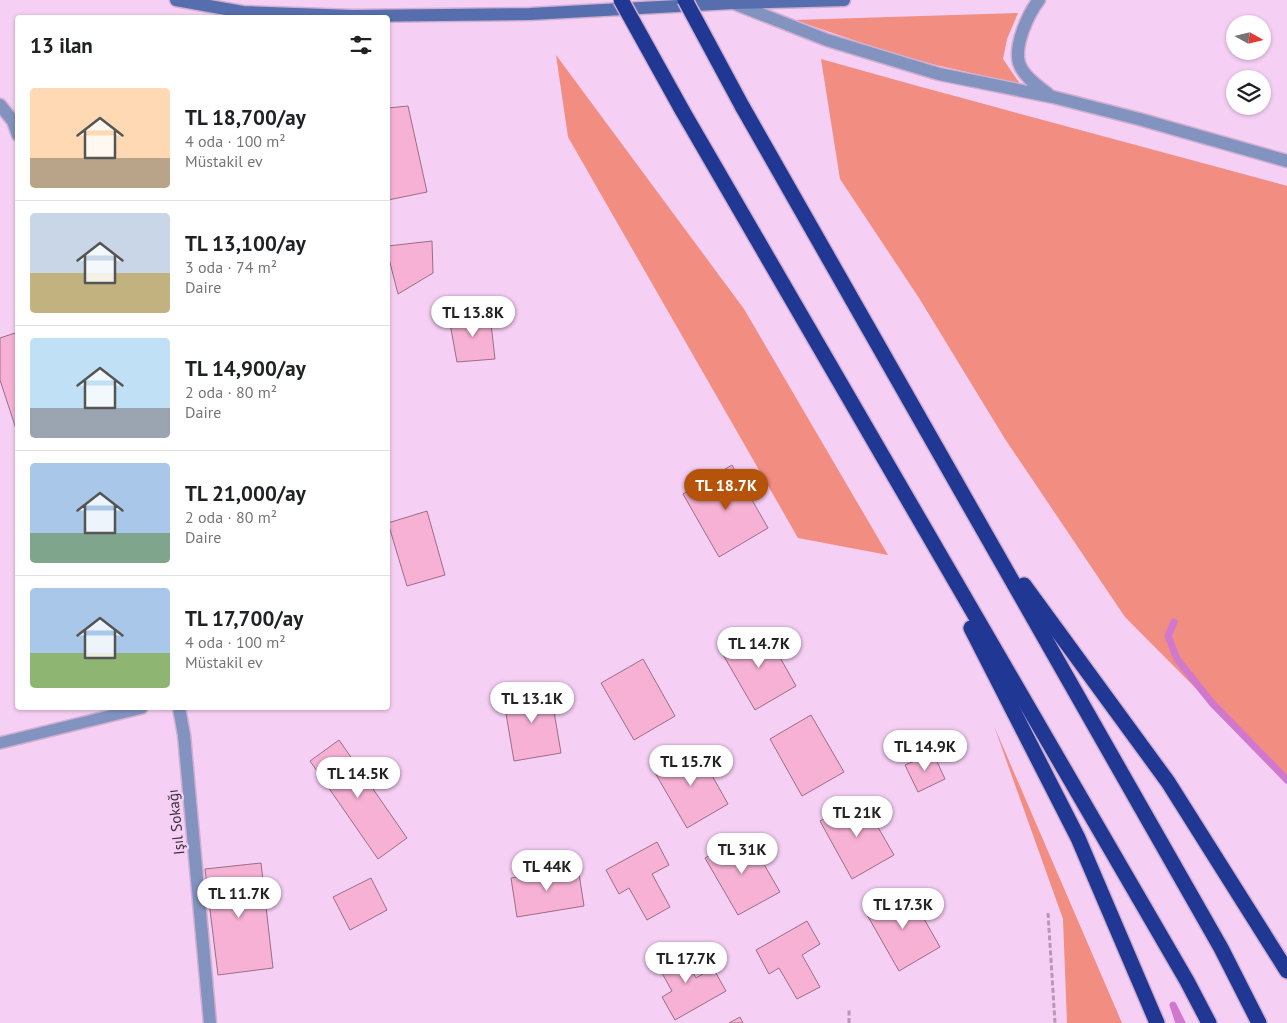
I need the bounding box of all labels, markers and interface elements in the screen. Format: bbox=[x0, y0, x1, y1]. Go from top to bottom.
north arrow bbox=[1226, 15, 1271, 60]
map controls bbox=[1226, 15, 1271, 115]
icon: filters bbox=[347, 31, 375, 59]
text: 13 ilan bbox=[30, 32, 93, 59]
button: layers bbox=[1226, 70, 1271, 115]
text: TL 18,700/ay bbox=[185, 104, 306, 131]
icon: home bbox=[70, 108, 130, 168]
text: 4 oda · 100 m² bbox=[185, 131, 286, 151]
text: Müstakil ev bbox=[185, 151, 263, 171]
text: TL 13,100/ay bbox=[185, 230, 306, 257]
icon: home bbox=[70, 233, 130, 293]
text: 3 oda · 74 m² bbox=[185, 257, 277, 277]
text: Daire bbox=[185, 277, 221, 297]
pin: TL 13.8K bbox=[421, 296, 525, 338]
text: TL 13.8K bbox=[442, 302, 504, 322]
text: TL 14,900/ay bbox=[185, 355, 306, 382]
icon: home bbox=[70, 358, 130, 418]
text: 2 oda · 80 m² bbox=[185, 382, 277, 402]
text: Daire bbox=[185, 402, 221, 422]
pin: TL 18.7K bbox=[674, 468, 778, 511]
text: TL 18.7K bbox=[695, 475, 757, 495]
text: TL 21,000/ay bbox=[185, 480, 306, 507]
icon: home bbox=[70, 483, 130, 543]
text: 2 oda · 80 m² bbox=[185, 507, 277, 527]
text: Daire bbox=[185, 527, 221, 547]
text: TL 17,700/ay bbox=[185, 605, 303, 632]
icon: home bbox=[70, 608, 130, 668]
pin: TL 14.7K bbox=[707, 626, 811, 669]
text: 4 oda · 100 m² bbox=[185, 632, 286, 652]
text: TL 14.7K bbox=[728, 633, 790, 653]
text: Müstakil ev bbox=[185, 652, 263, 672]
pin: TL 13.1K bbox=[480, 682, 584, 724]
text: TL 13.1K bbox=[501, 688, 563, 708]
pin: TL 14.9K bbox=[873, 730, 977, 772]
text: TL 14.9K bbox=[894, 736, 956, 756]
pin: TL 15.7K bbox=[639, 744, 743, 787]
text: TL 15.7K bbox=[660, 751, 722, 771]
pin: TL 14.5K bbox=[306, 756, 410, 799]
text: TL 14.5K bbox=[327, 763, 389, 783]
street label: Işıl Sokağı bbox=[163, 788, 188, 856]
pin: TL 21K bbox=[816, 796, 898, 838]
text: TL 21K bbox=[833, 802, 881, 822]
pin: TL 31K bbox=[701, 832, 783, 875]
text: TL 31K bbox=[718, 839, 766, 859]
pin: TL 44K bbox=[506, 850, 588, 892]
text: TL 44K bbox=[523, 856, 571, 876]
pin: TL 11.7K bbox=[187, 876, 291, 919]
text: TL 11.7K bbox=[208, 883, 270, 903]
pin: TL 17.3K bbox=[851, 888, 955, 930]
text: TL 17.3K bbox=[873, 894, 933, 914]
pin: TL 17.7K bbox=[634, 942, 738, 984]
text: TL 17.7K bbox=[656, 948, 716, 968]

